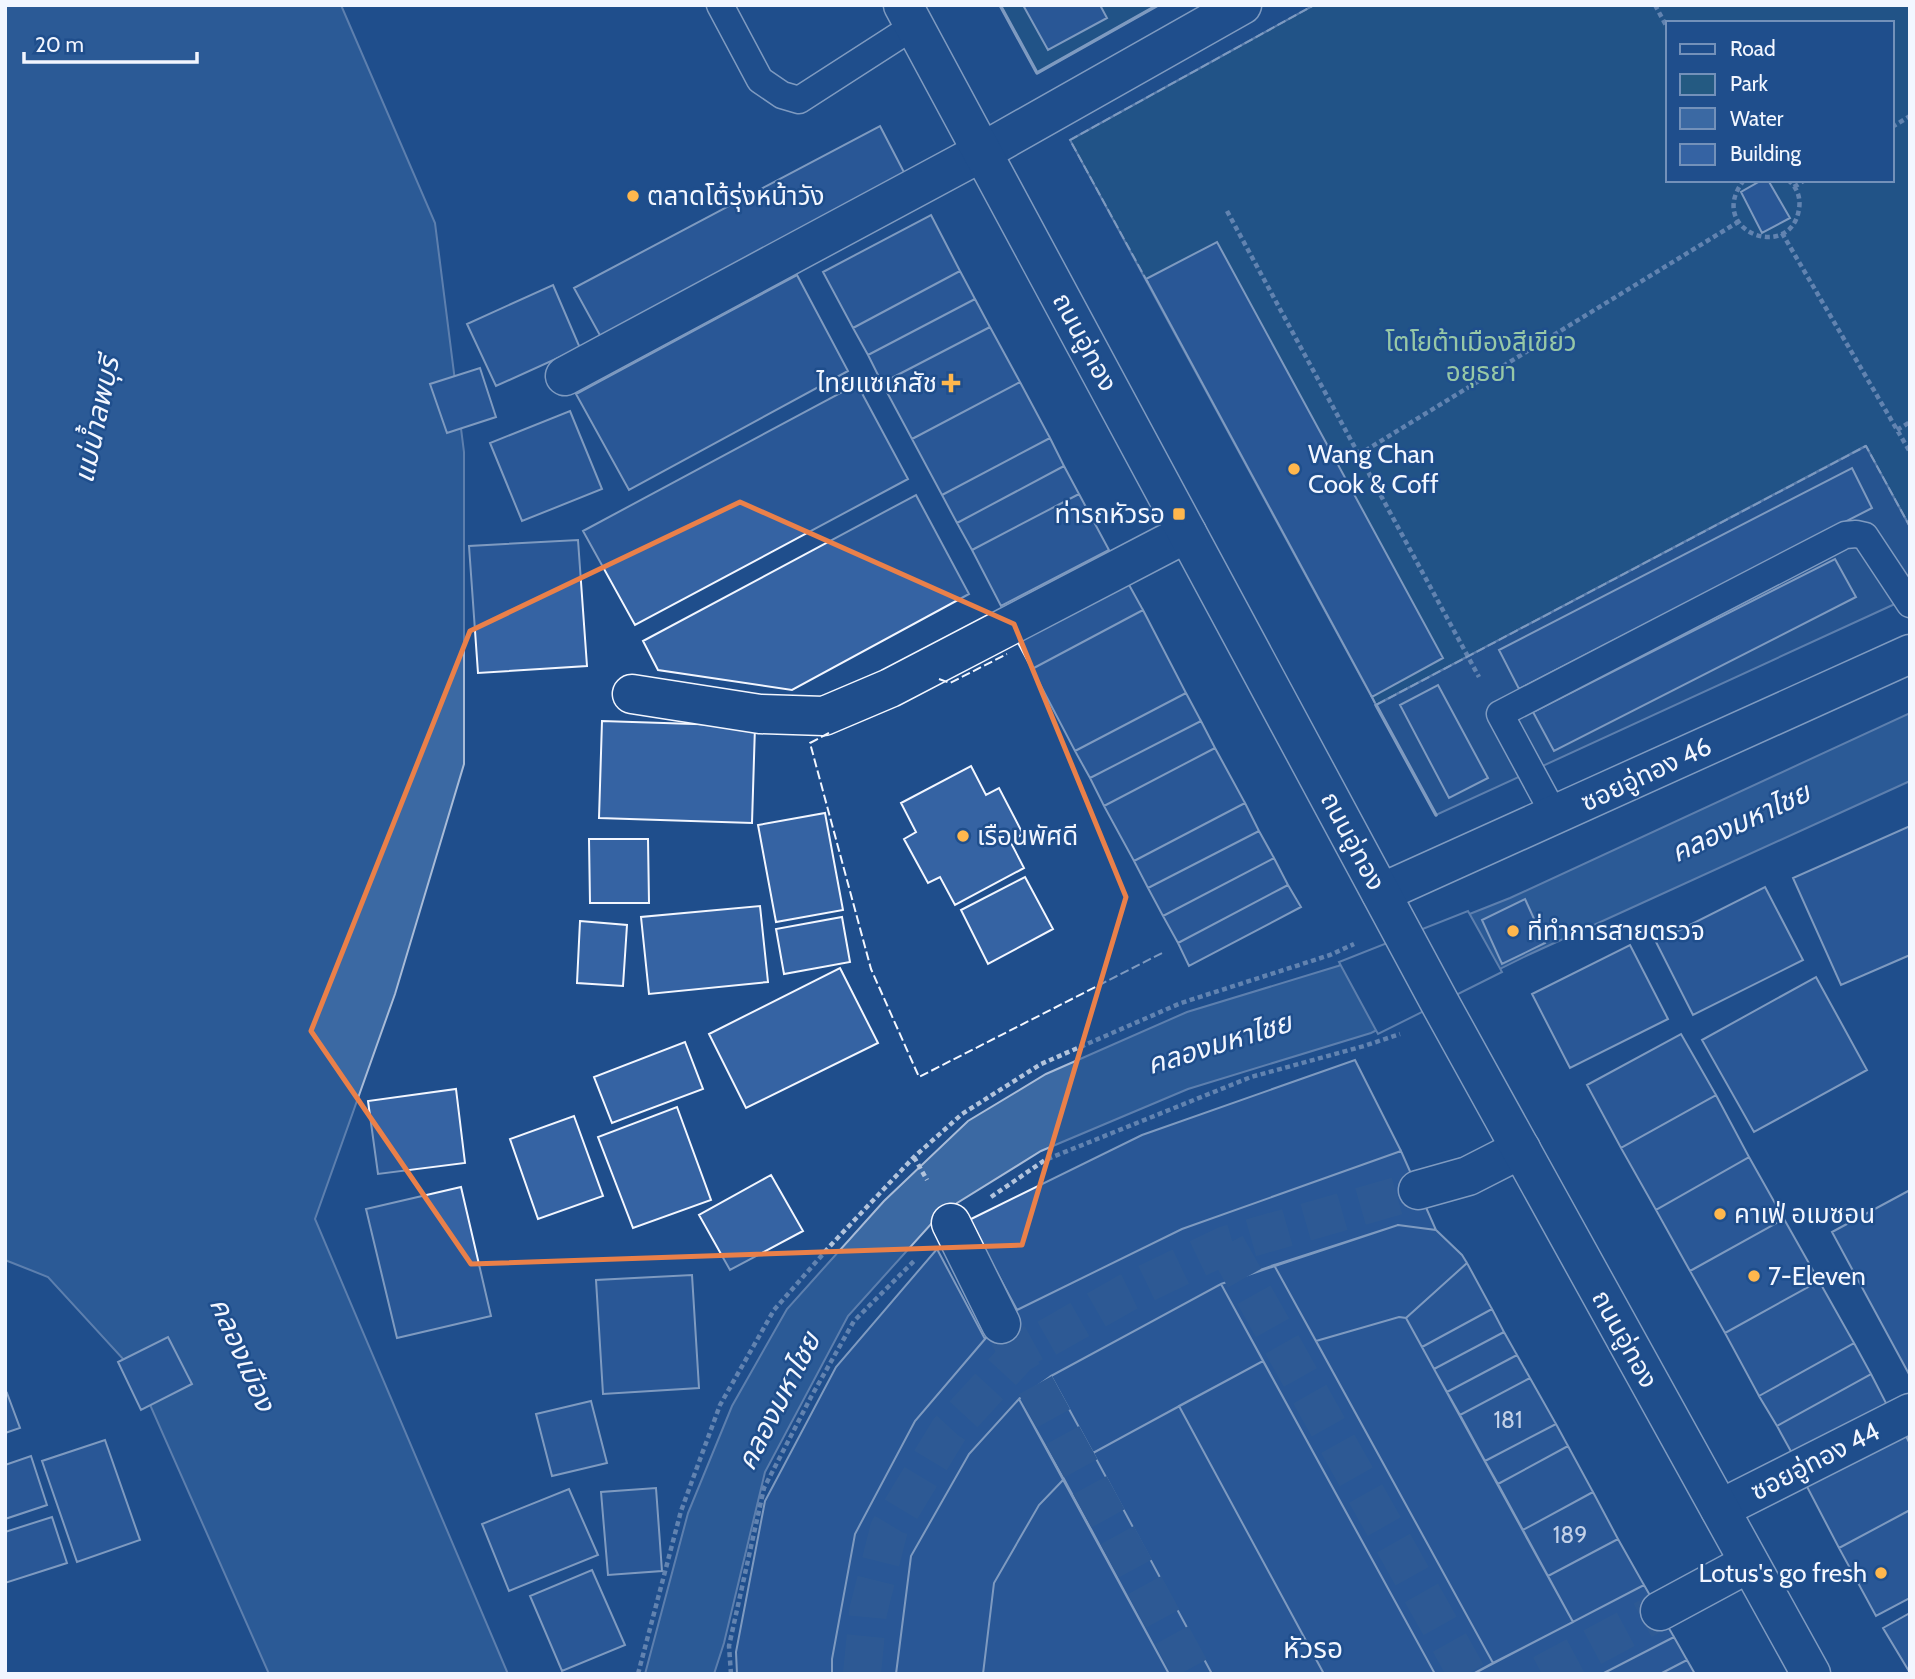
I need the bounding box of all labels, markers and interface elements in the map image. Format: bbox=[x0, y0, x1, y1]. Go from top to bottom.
scale bar bbox=[24, 21, 198, 65]
legend bbox=[1666, 21, 1894, 182]
text: 20 m bbox=[35, 32, 84, 57]
text: Road bbox=[1730, 36, 1776, 61]
text: Park bbox=[1730, 71, 1768, 96]
text: Water bbox=[1730, 106, 1784, 131]
text: Building bbox=[1730, 141, 1802, 166]
place label: ตลาดโต้รุ่งหน้าวัง bbox=[647, 180, 824, 212]
marker: ตลาดโต้รุ่งหน้าวัง bbox=[625, 188, 641, 204]
street label: ถนนอู่ทอง bbox=[1046, 287, 1124, 397]
park label: โตโยต้าเมืองสีเขียว อยุธยา bbox=[1385, 326, 1577, 388]
water label: แม่น้ำลพบุรี bbox=[64, 348, 128, 486]
place label: ไทยแซเภสัช bbox=[815, 367, 937, 399]
marker: ไทยแซเภสัช bbox=[943, 375, 959, 391]
place label: Wang Chan Cook & Coff bbox=[1308, 438, 1439, 500]
marker: Wang Chan Cook & Coff bbox=[1286, 461, 1302, 477]
place label: ท่ารถหัวรอ bbox=[1055, 498, 1165, 530]
marker: ท่ารถหัวรอ bbox=[1171, 506, 1187, 522]
street label: ซอยอู่ทอง 46 bbox=[1576, 730, 1716, 818]
water label: คลองมหาไชย bbox=[1665, 774, 1817, 869]
street label: ถนนอู่ทอง bbox=[1314, 786, 1392, 896]
place label: เรือนพัศดี bbox=[977, 820, 1078, 852]
marker: เรือนพัศดี bbox=[955, 828, 971, 844]
place label: ที่ทำการสายตรวจ bbox=[1527, 913, 1705, 947]
marker: ที่ทำการสายตรวจ bbox=[1505, 923, 1521, 939]
water label: คลองมหาไชย bbox=[1143, 1004, 1298, 1081]
place label: คาเฟ่ อเมซอน bbox=[1734, 1198, 1875, 1230]
marker: คาเฟ่ อเมซอน bbox=[1712, 1206, 1728, 1222]
place label: 7-Eleven bbox=[1768, 1260, 1866, 1292]
marker: 7-Eleven bbox=[1746, 1268, 1762, 1284]
street label: ถนนอู่ทอง bbox=[1585, 1284, 1665, 1394]
water label: คลองเมือง bbox=[203, 1292, 284, 1418]
water label: คลองมหาไชย bbox=[729, 1325, 828, 1475]
house number: 181 bbox=[1494, 1406, 1522, 1434]
street label: ซอยอู่ทอง 44 bbox=[1745, 1415, 1885, 1507]
house number: 189 bbox=[1553, 1521, 1587, 1549]
place label: Lotus's go fresh bbox=[1698, 1557, 1867, 1589]
marker: Lotus's go fresh bbox=[1873, 1565, 1889, 1581]
district label: หัวรอ bbox=[1283, 1631, 1343, 1665]

